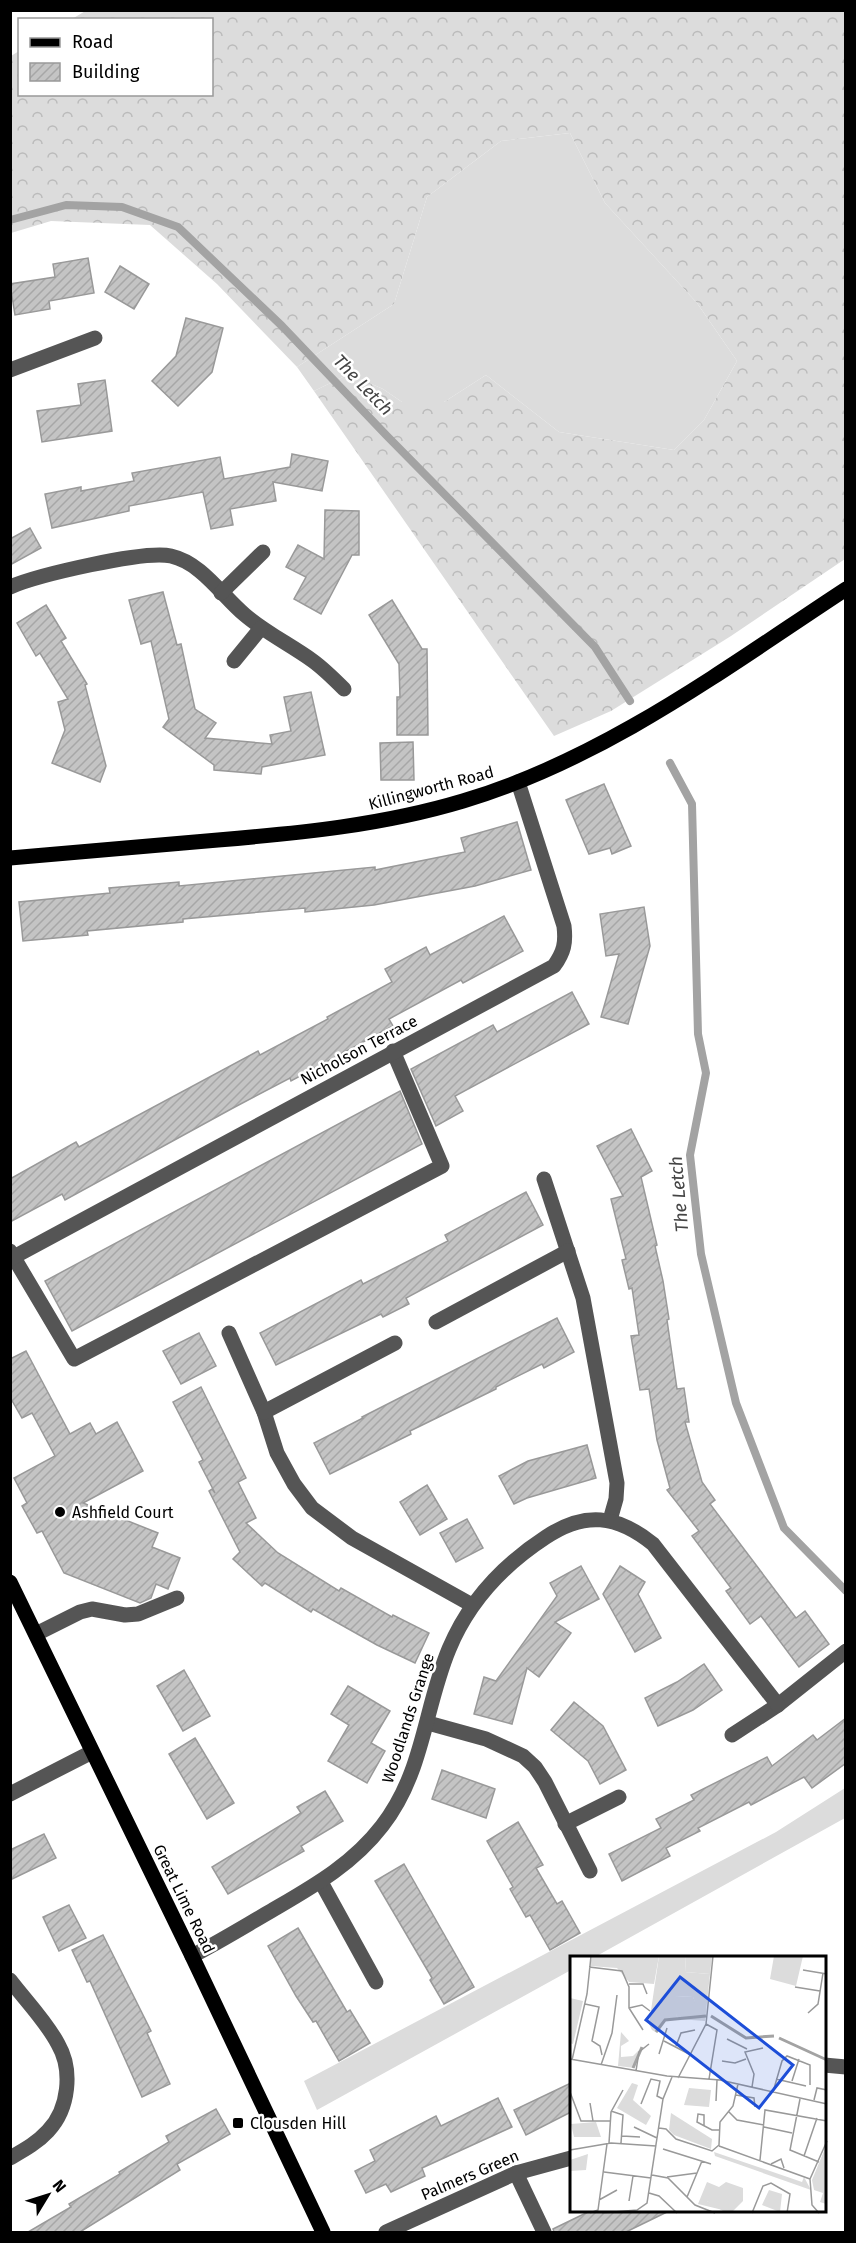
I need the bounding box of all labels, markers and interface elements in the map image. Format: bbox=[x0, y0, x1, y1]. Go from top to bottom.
legend bbox=[18, 18, 213, 96]
text: Road bbox=[72, 31, 114, 53]
text: Building bbox=[72, 61, 140, 83]
water label: The Letch bbox=[329, 350, 397, 420]
street label: Killingworth Road bbox=[366, 762, 496, 814]
street label: Nicholson Terrace bbox=[297, 1011, 421, 1089]
water label: The Letch bbox=[665, 1155, 693, 1233]
place label: Ashfield Court bbox=[72, 1503, 174, 1522]
marker: Ashfield Court bbox=[53, 1505, 67, 1519]
street label: Woodlands Grange bbox=[378, 1650, 438, 1786]
street label: Great Lime Road bbox=[149, 1841, 219, 1957]
inset map bbox=[570, 1956, 826, 2213]
place label: Clousden Hill bbox=[250, 2114, 347, 2133]
marker: Clousden Hill bbox=[231, 2116, 245, 2130]
street label: Palmers Green bbox=[418, 2146, 522, 2204]
north arrow bbox=[18, 2165, 78, 2225]
text: N bbox=[49, 2176, 70, 2196]

